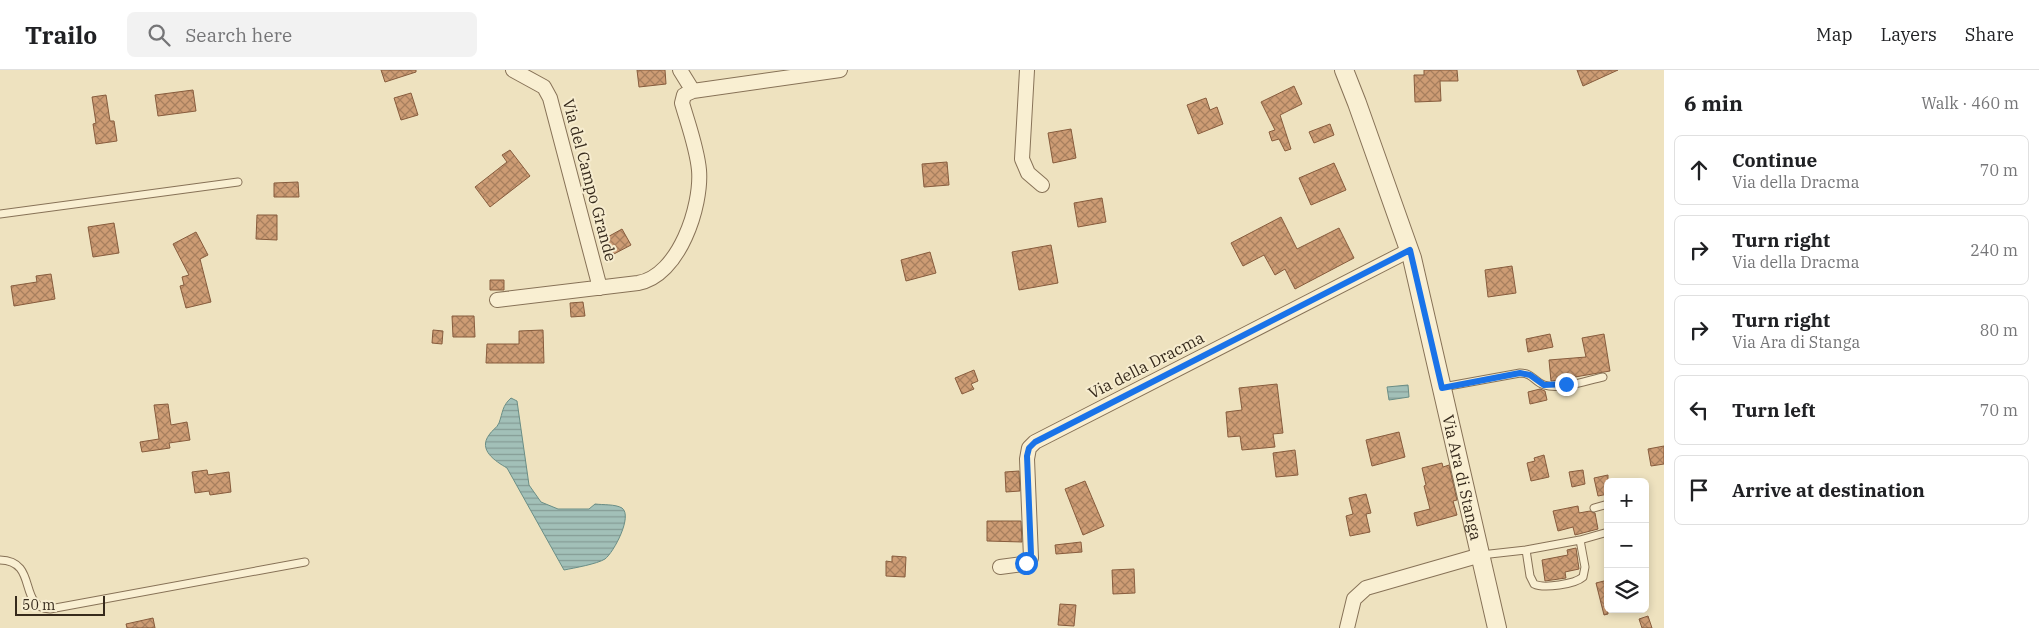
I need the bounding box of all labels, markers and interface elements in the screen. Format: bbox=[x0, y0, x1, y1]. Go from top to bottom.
search box bbox=[127, 12, 477, 57]
text: Trailo bbox=[25, 19, 97, 51]
icon: search bbox=[145, 21, 173, 49]
text: Search here bbox=[185, 23, 292, 47]
text: Map bbox=[1816, 23, 1853, 46]
text: Layers bbox=[1881, 23, 1937, 46]
text: Share bbox=[1965, 23, 2014, 46]
text: 6 min bbox=[1684, 89, 1743, 117]
text: Walk · 460 m bbox=[1921, 93, 2019, 113]
street label: Via del Campo Grande bbox=[559, 97, 621, 263]
text: Continue bbox=[1732, 148, 1817, 172]
icon: ahead bbox=[1685, 156, 1713, 184]
text: 70 m bbox=[1980, 160, 2018, 180]
text: Via della Dracma bbox=[1732, 172, 1860, 192]
text: Turn right bbox=[1732, 228, 1830, 252]
icon: right bbox=[1685, 236, 1713, 264]
text: 240 m bbox=[1970, 240, 2018, 260]
text: Via della Dracma bbox=[1732, 252, 1860, 272]
text: Turn right bbox=[1732, 308, 1830, 332]
icon: right bbox=[1685, 316, 1713, 344]
text: 80 m bbox=[1980, 320, 2018, 340]
street label: Via della Dracma bbox=[1085, 327, 1208, 403]
text: Via Ara di Stanga bbox=[1732, 332, 1860, 352]
route end bbox=[1555, 373, 1578, 396]
icon: left bbox=[1685, 396, 1713, 424]
text: Turn left bbox=[1732, 398, 1815, 422]
text: 70 m bbox=[1980, 400, 2018, 420]
street label: Via Ara di Stanga bbox=[1438, 413, 1487, 542]
icon: arrive bbox=[1685, 476, 1713, 504]
map controls bbox=[1604, 478, 1649, 613]
button: + bbox=[1604, 478, 1649, 523]
text: Arrive at destination bbox=[1732, 478, 1925, 502]
button: − bbox=[1604, 523, 1649, 568]
route start bbox=[1015, 552, 1038, 575]
button: layers bbox=[1604, 568, 1649, 613]
scale bar bbox=[15, 593, 105, 616]
text: 50 m bbox=[22, 596, 55, 614]

